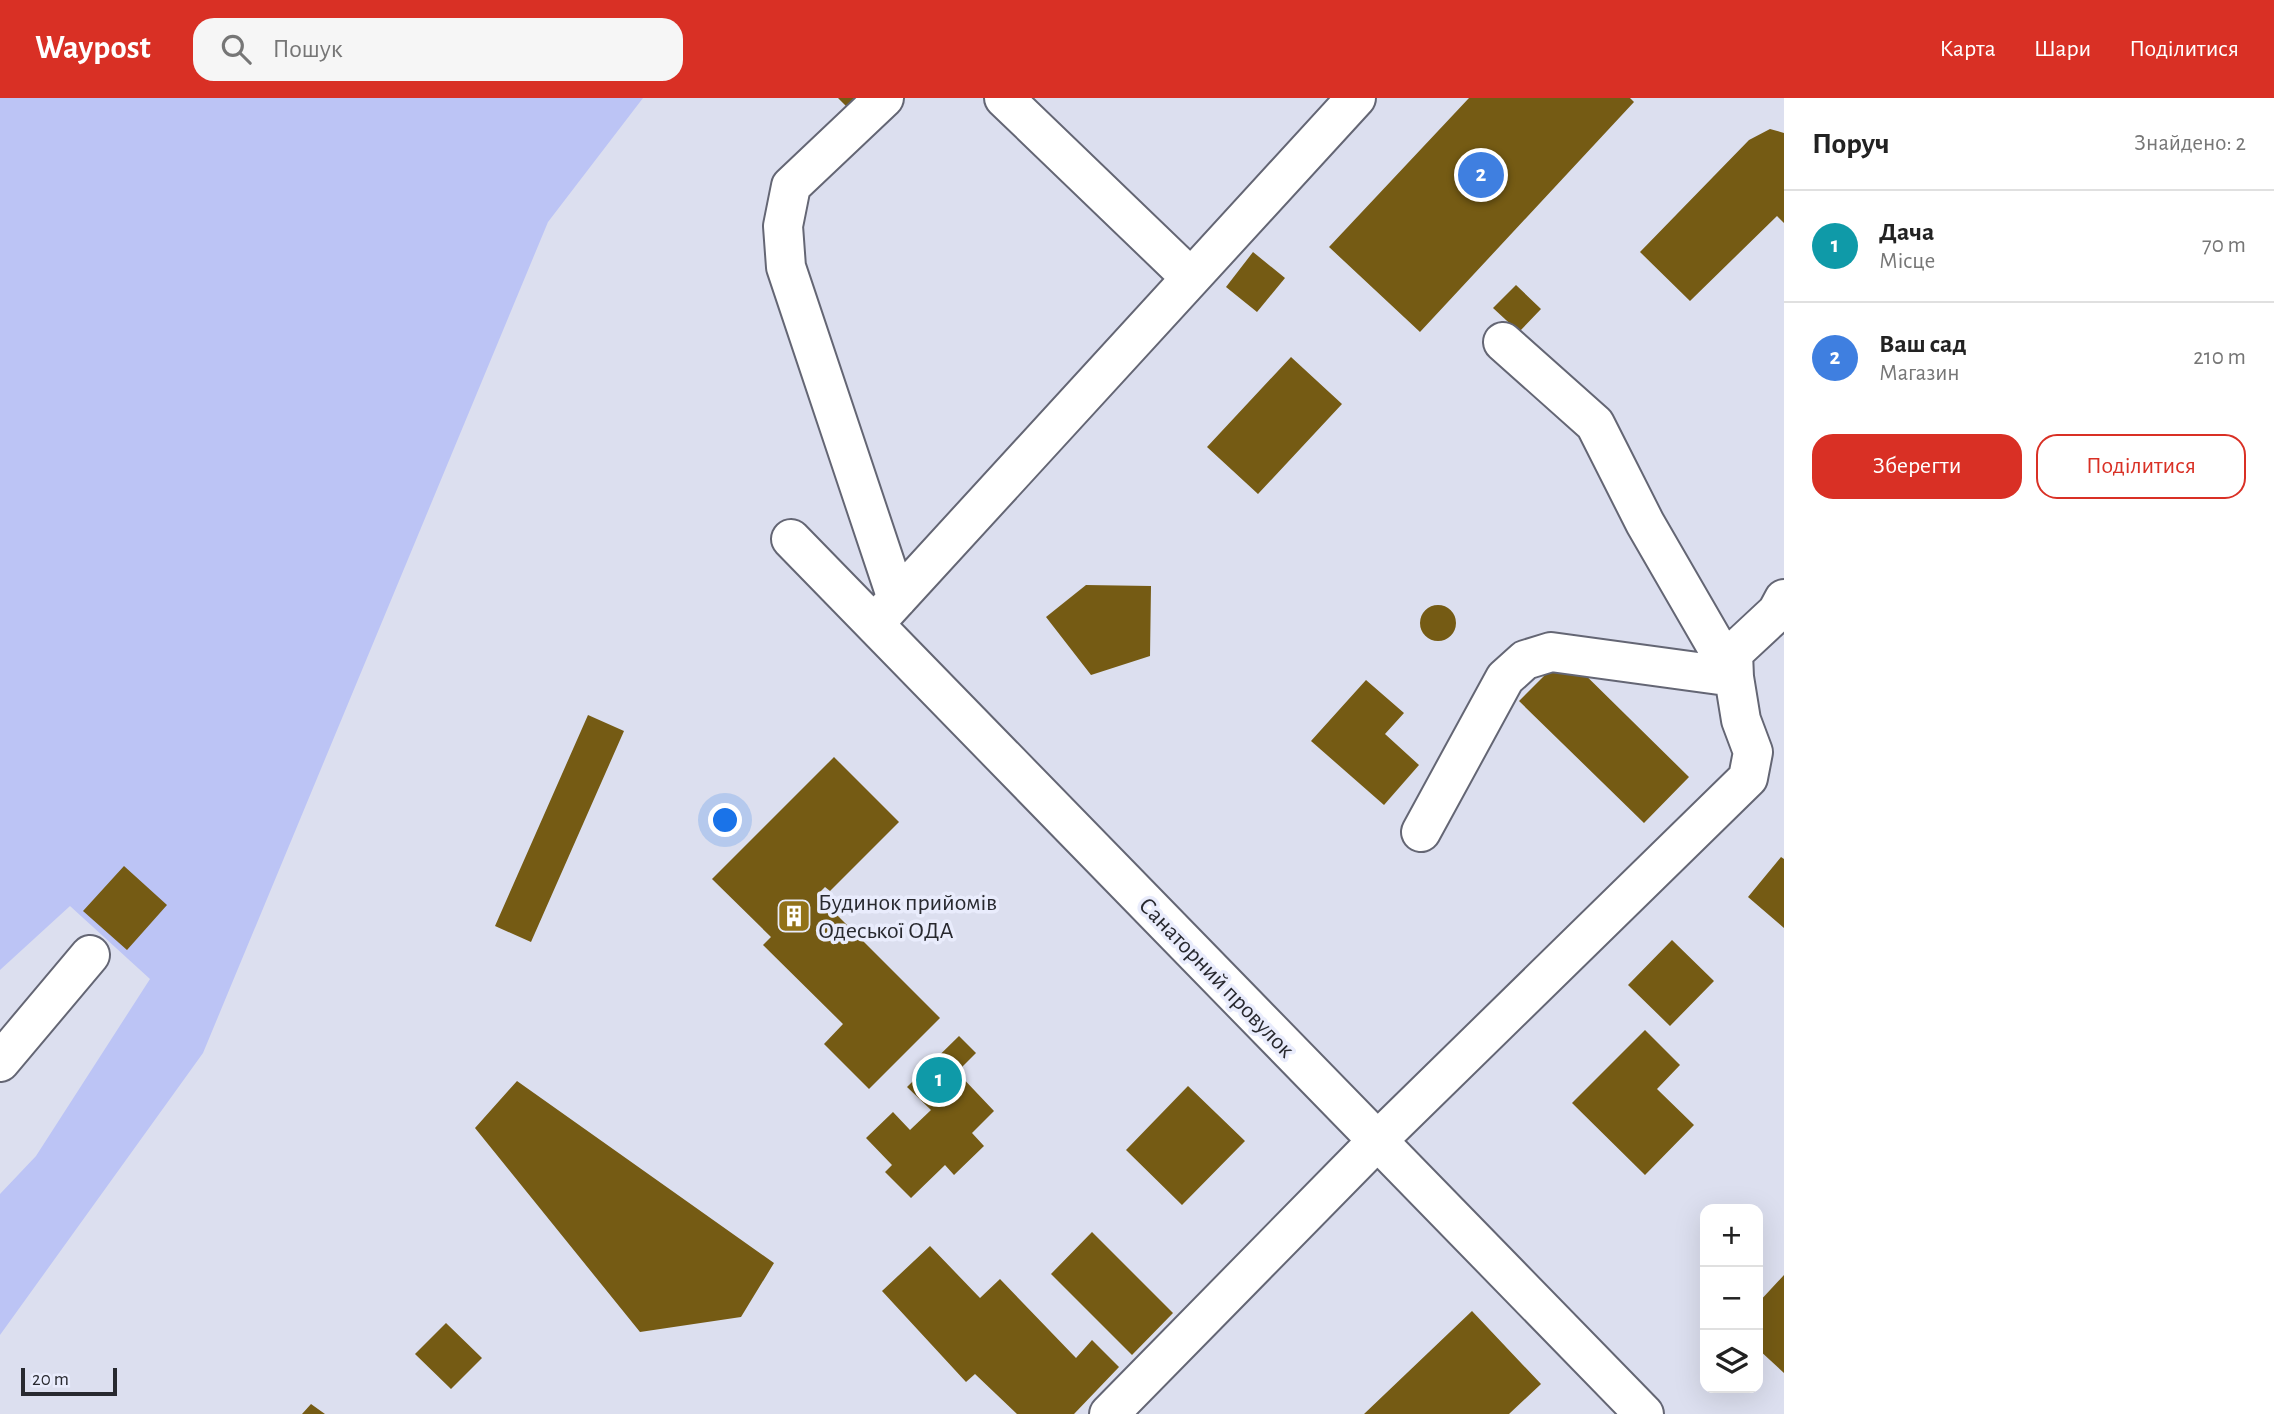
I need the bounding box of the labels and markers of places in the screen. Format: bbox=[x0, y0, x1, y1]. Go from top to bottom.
pin: 2 bbox=[1458, 149, 1504, 201]
place label: Будинок прийомів Одеської ОДА bbox=[818, 891, 997, 943]
building icon: Будинок прийомів Одеської ОДА bbox=[775, 897, 813, 935]
pin: 1 bbox=[916, 1054, 962, 1106]

